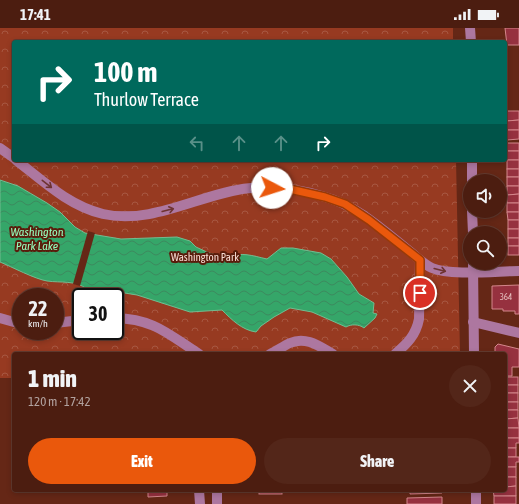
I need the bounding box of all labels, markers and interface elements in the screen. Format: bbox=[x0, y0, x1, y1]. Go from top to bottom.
text: 17:41 bbox=[20, 6, 51, 23]
icon: right bbox=[28, 56, 80, 108]
text: 100 m bbox=[94, 56, 157, 88]
text: Thurlow Terrace bbox=[94, 89, 199, 110]
icon: left bbox=[186, 132, 208, 154]
icon: ahead bbox=[228, 132, 250, 154]
icon: ahead bbox=[270, 132, 292, 154]
icon: right bbox=[312, 132, 334, 154]
position arrow bbox=[251, 167, 293, 209]
map controls bbox=[463, 174, 507, 270]
button: sound bbox=[463, 174, 507, 218]
one-way arrow bbox=[42, 180, 53, 188]
one-way arrow bbox=[161, 205, 174, 213]
water label: Washington Park Lake bbox=[10, 225, 64, 253]
button: search bbox=[463, 226, 507, 270]
park label: Washington Park bbox=[171, 251, 239, 263]
one-way arrow bbox=[433, 267, 446, 274]
pin bbox=[403, 276, 437, 310]
icon: arrive bbox=[409, 282, 431, 304]
speed limit sign: 30 bbox=[72, 288, 124, 340]
house number: 364 bbox=[500, 292, 512, 302]
text: 22 bbox=[29, 297, 47, 320]
text: km/h bbox=[28, 318, 48, 329]
text: 1 min bbox=[28, 365, 77, 392]
button: close bbox=[449, 365, 491, 407]
text: 120 m · 17:42 bbox=[28, 394, 91, 409]
button: Exit bbox=[28, 438, 256, 484]
button: Share bbox=[264, 438, 491, 484]

